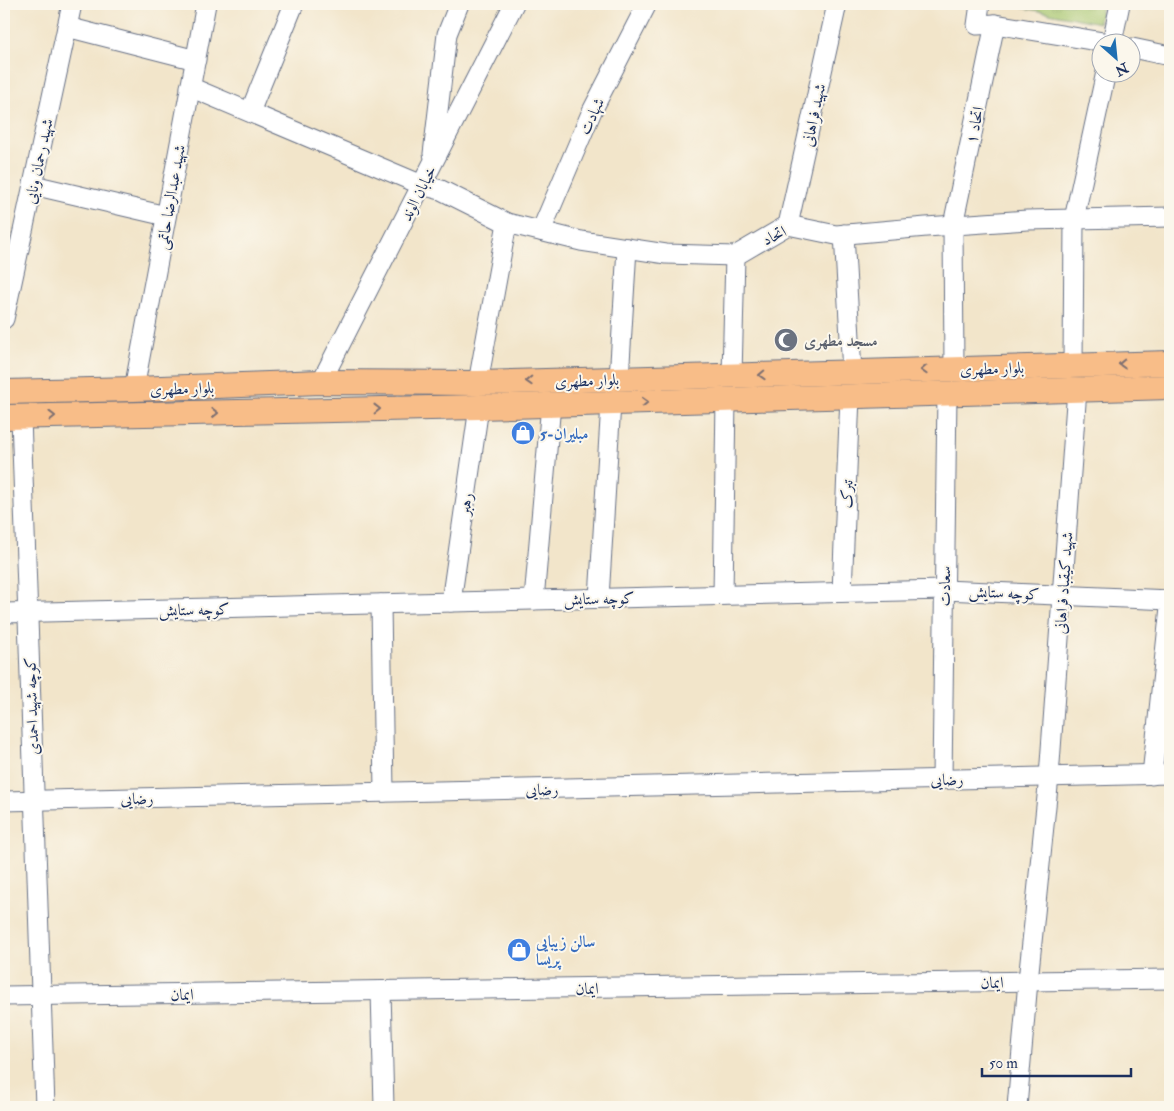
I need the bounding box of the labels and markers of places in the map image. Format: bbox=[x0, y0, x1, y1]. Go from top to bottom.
mosque icon: مسجد مطهری bbox=[773, 327, 799, 353]
place label: مسجد مطهری bbox=[804, 331, 878, 351]
shop icon: مبلیران-5 bbox=[510, 420, 536, 446]
place label: مبلیران-5 bbox=[540, 424, 589, 444]
place label: سالن زیبایی پریسا bbox=[535, 932, 595, 970]
shop icon: سالن زیبایی پریسا bbox=[506, 937, 532, 963]

